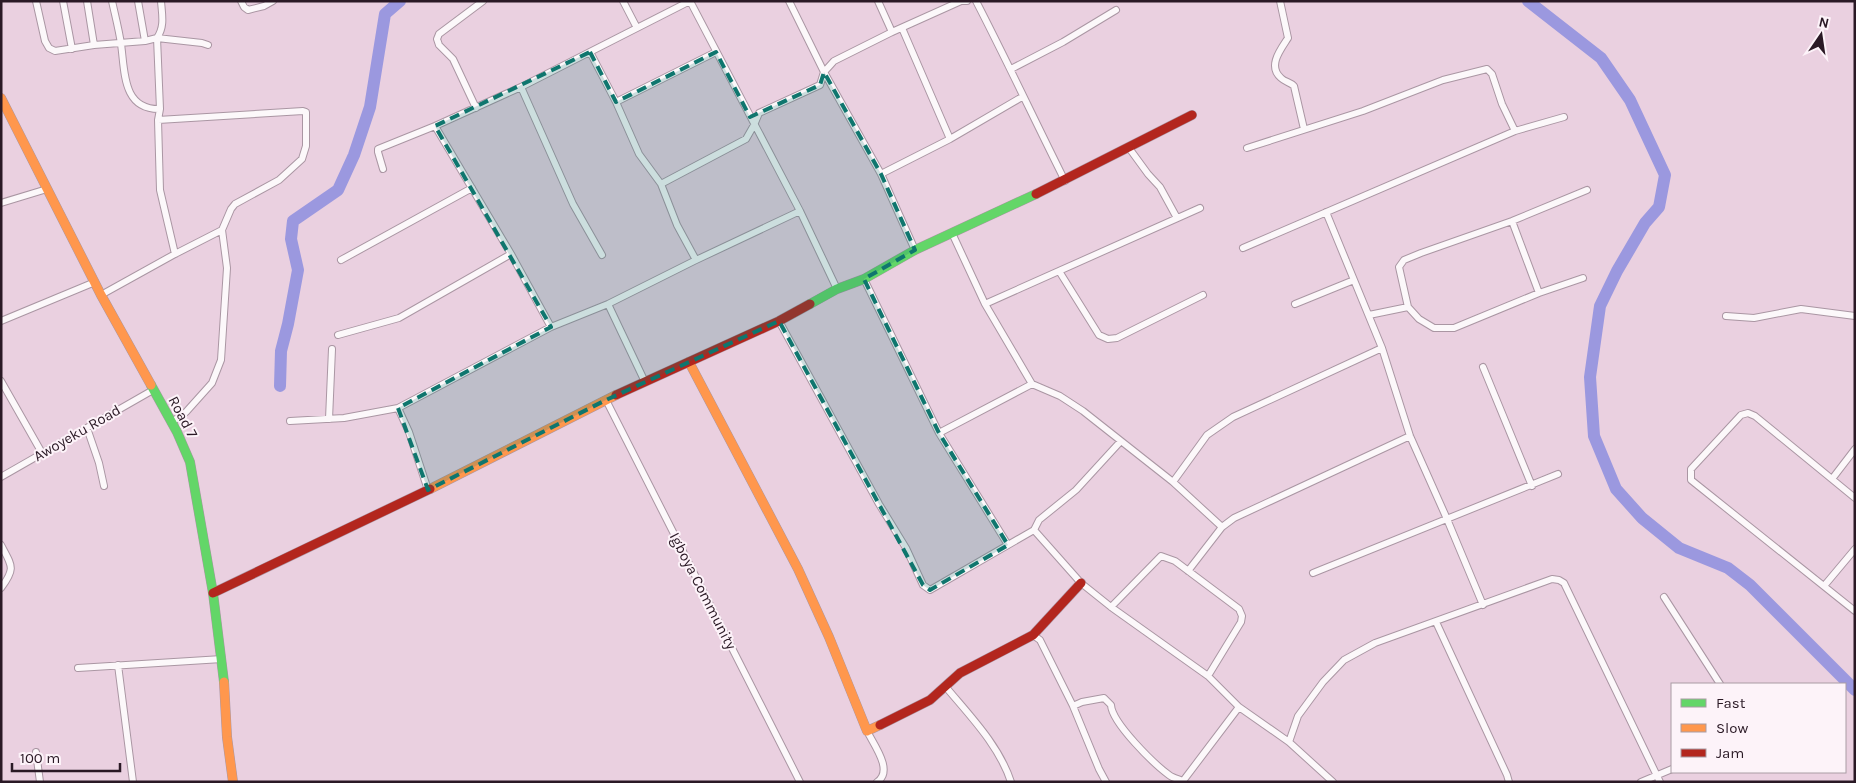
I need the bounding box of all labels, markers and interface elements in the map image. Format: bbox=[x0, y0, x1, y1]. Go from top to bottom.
north arrow bbox=[1796, 10, 1846, 60]
text: N bbox=[1817, 13, 1831, 32]
street label: Road 7 bbox=[164, 393, 202, 441]
street label: Awoyeku Road bbox=[30, 401, 124, 465]
street label: Igboya Community bbox=[666, 529, 740, 653]
legend bbox=[1671, 683, 1846, 773]
text: Fast bbox=[1716, 694, 1746, 712]
text: Slow bbox=[1716, 719, 1748, 737]
scale bar bbox=[12, 740, 120, 772]
text: Jam bbox=[1716, 744, 1744, 762]
text: 100 m bbox=[20, 749, 60, 767]

